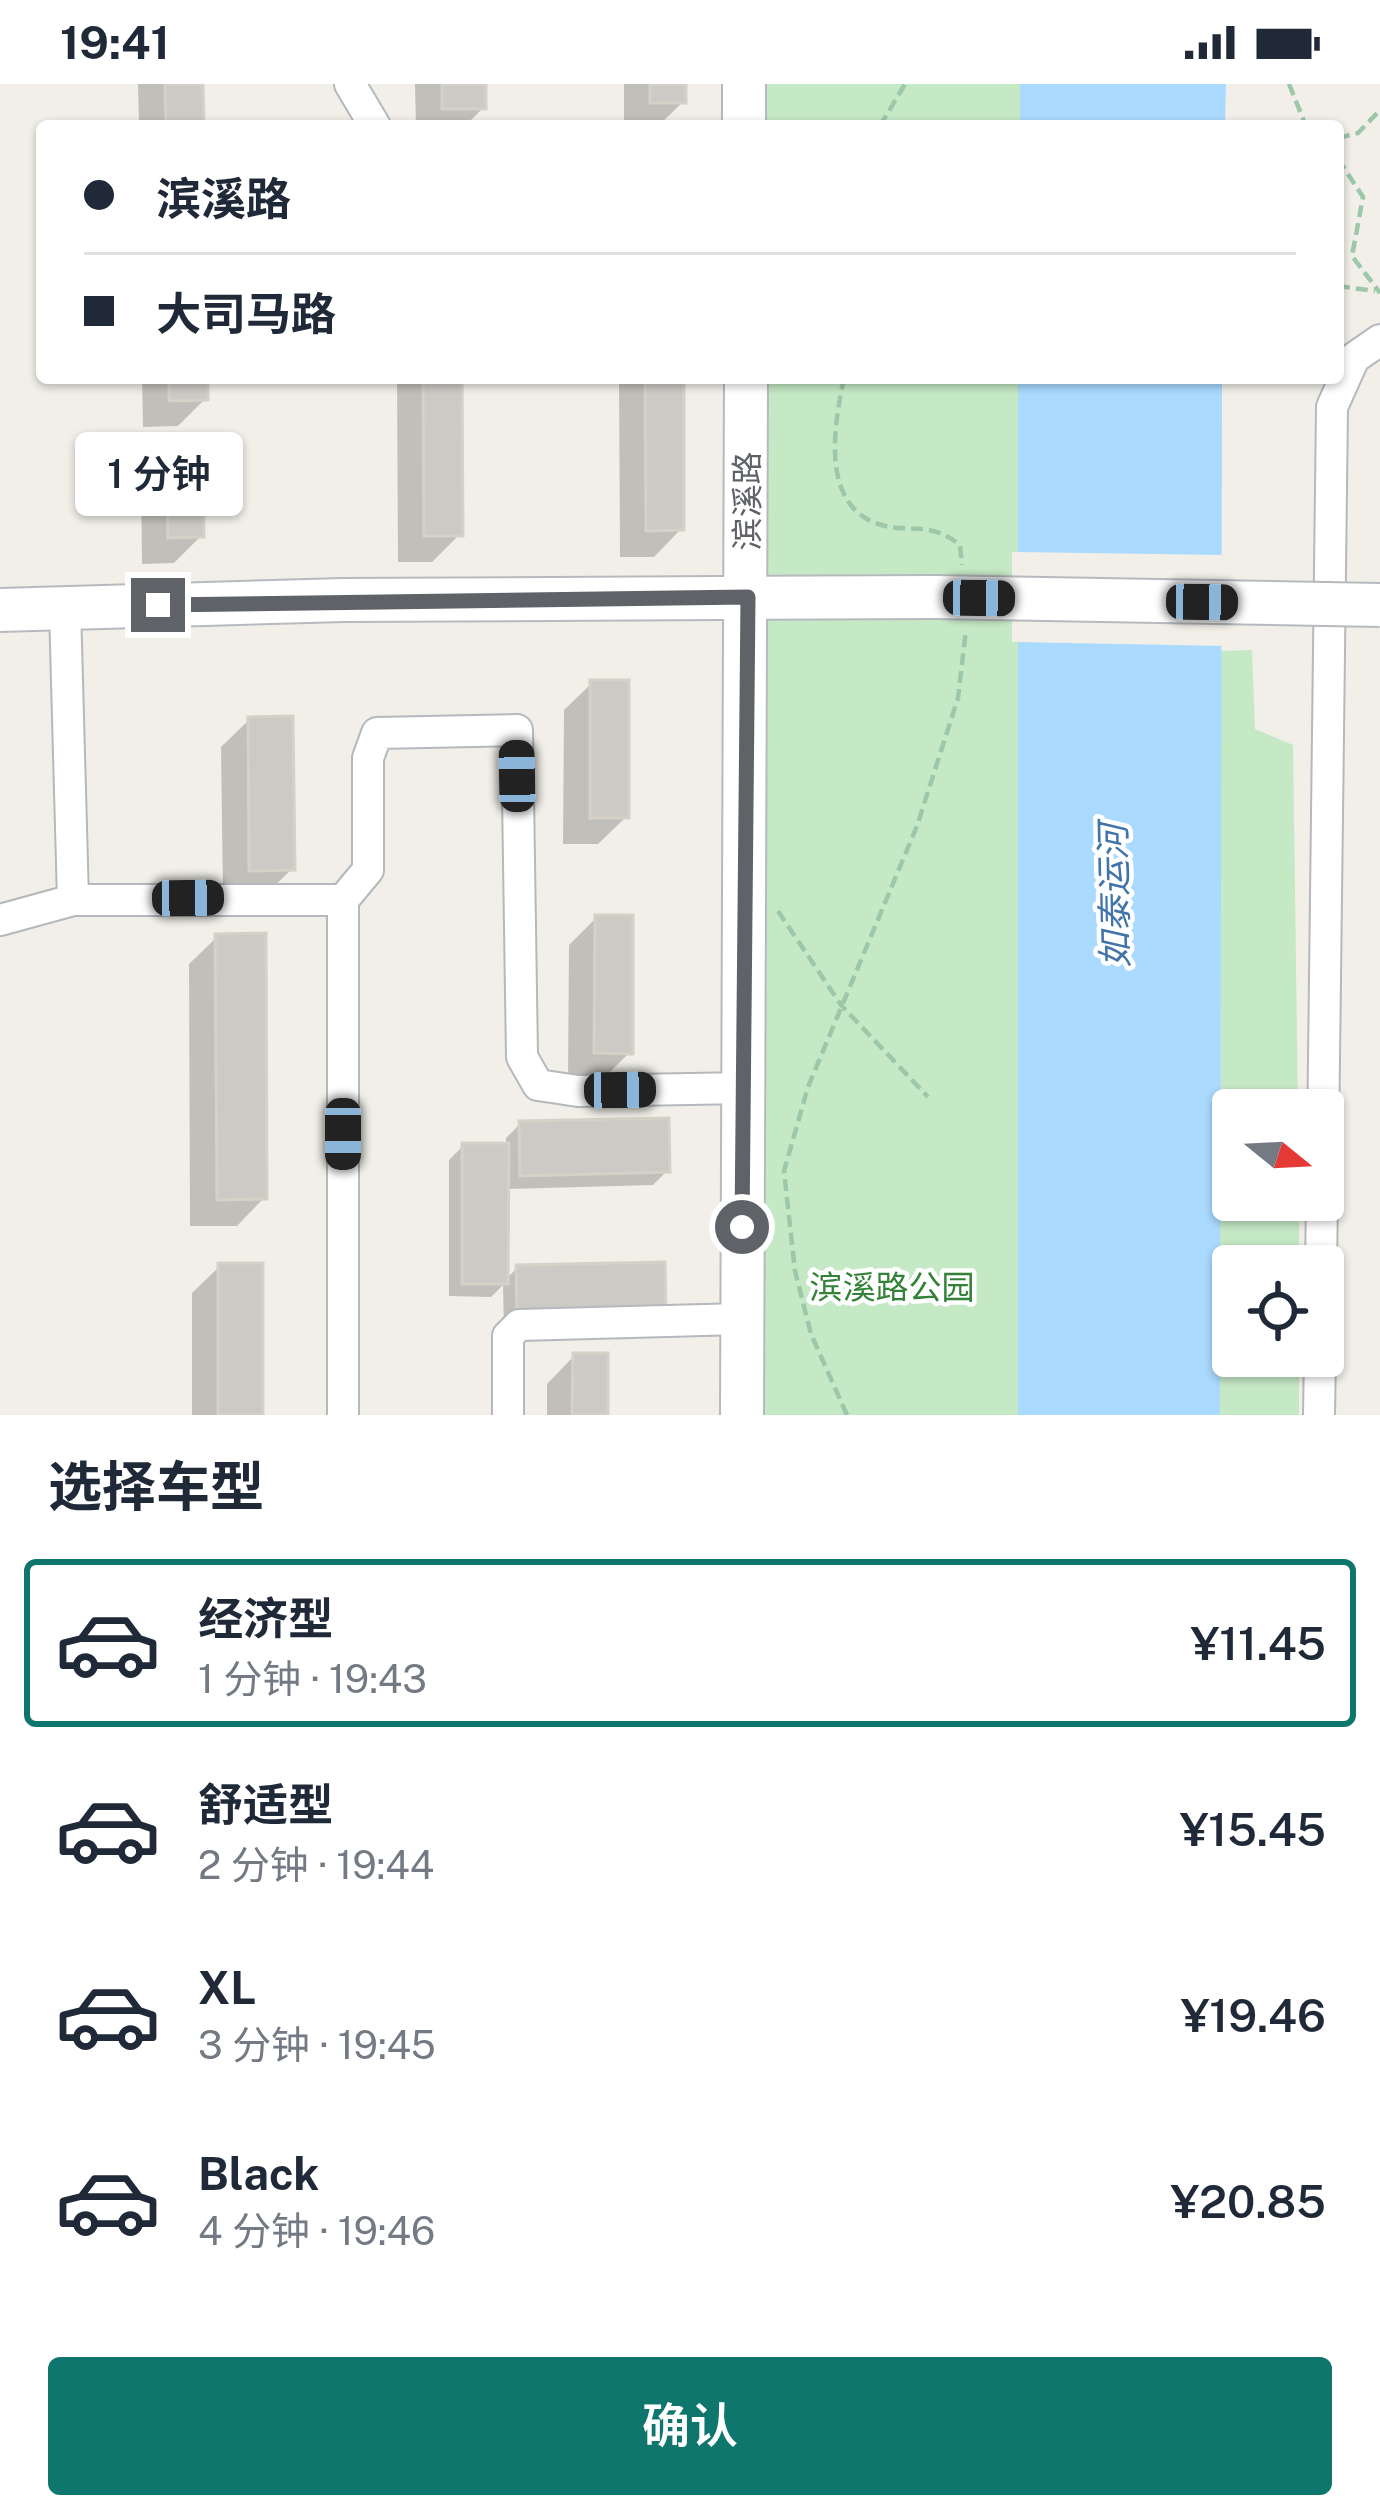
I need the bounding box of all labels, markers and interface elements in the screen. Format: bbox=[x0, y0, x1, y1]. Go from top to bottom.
text: 19:41 bbox=[60, 16, 170, 69]
text: 滨溪路 bbox=[156, 172, 291, 225]
text: 大司马路 bbox=[156, 287, 336, 340]
callout: 1 分钟 bbox=[74, 431, 242, 515]
text: 1 分钟 bbox=[107, 451, 211, 497]
street label: 滨溪路 bbox=[728, 452, 766, 551]
route end bbox=[131, 578, 185, 632]
car bbox=[943, 579, 1015, 617]
car bbox=[1166, 583, 1238, 621]
car bbox=[498, 740, 536, 812]
water label: 如泰运河 bbox=[1092, 818, 1136, 968]
car bbox=[152, 879, 224, 917]
car bbox=[584, 1071, 656, 1109]
north arrow bbox=[1212, 1089, 1344, 1221]
map controls bbox=[1212, 1089, 1344, 1377]
car bbox=[325, 1098, 361, 1170]
route start bbox=[715, 1200, 769, 1254]
button: locate bbox=[1212, 1245, 1344, 1377]
park label: 滨溪路公园 bbox=[810, 1268, 975, 1306]
text: 选择车型 bbox=[48, 1455, 264, 1518]
icon: car bbox=[54, 1589, 162, 1697]
text: 经济型 bbox=[198, 1592, 333, 1645]
text: ¥11.45 bbox=[1190, 1617, 1326, 1670]
text: 1 分钟 · 19:43 bbox=[198, 1656, 427, 1702]
icon: car bbox=[54, 1775, 162, 1883]
text: 舒适型 bbox=[198, 1778, 333, 1831]
text: ¥15.45 bbox=[1180, 1803, 1326, 1856]
text: 2 分钟 · 19:44 bbox=[198, 1842, 434, 1888]
icon: car bbox=[54, 1961, 162, 2069]
text: XL bbox=[198, 1961, 256, 2014]
text: ¥19.46 bbox=[1181, 1989, 1326, 2042]
text: 3 分钟 · 19:45 bbox=[198, 2022, 436, 2068]
icon: car bbox=[54, 2147, 162, 2255]
text: Black bbox=[198, 2147, 319, 2200]
text: ¥20.85 bbox=[1171, 2175, 1326, 2228]
text: 4 分钟 · 19:46 bbox=[198, 2208, 435, 2254]
button: 确认 bbox=[48, 2357, 1332, 2495]

